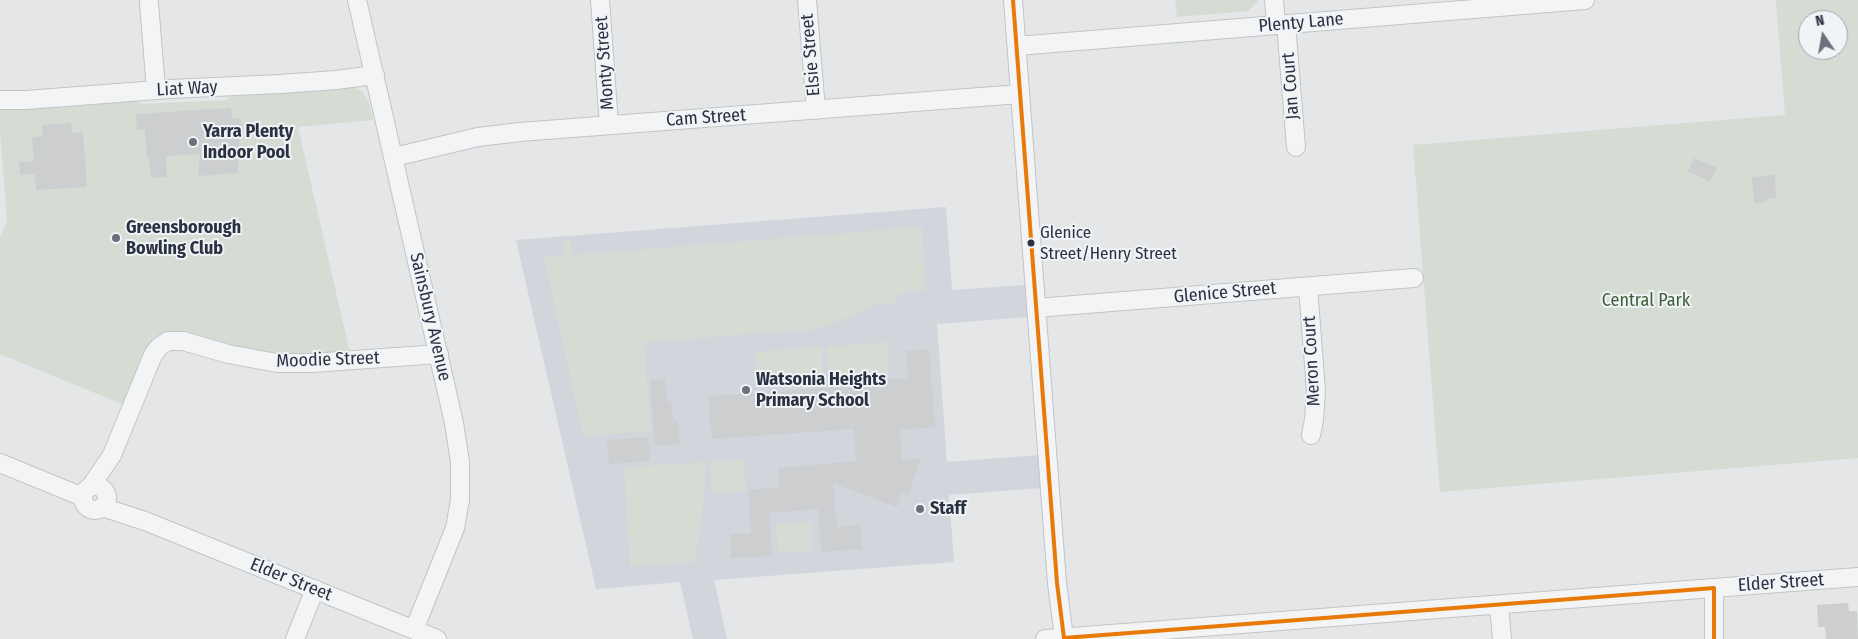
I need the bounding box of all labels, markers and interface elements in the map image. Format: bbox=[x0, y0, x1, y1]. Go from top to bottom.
street label: Plenty Lane bbox=[1258, 9, 1344, 37]
north arrow bbox=[1798, 10, 1848, 60]
text: N bbox=[1814, 12, 1826, 30]
street label: Elsie Street bbox=[797, 13, 825, 97]
street label: Monty Street bbox=[591, 15, 619, 111]
street label: Jan Court bbox=[1278, 52, 1304, 120]
street label: Liat Way bbox=[156, 77, 218, 101]
street label: Cam Street bbox=[665, 104, 747, 132]
place label: Yarra Plenty Indoor Pool bbox=[203, 121, 293, 163]
marker: Yarra Plenty Indoor Pool bbox=[187, 136, 199, 148]
place label: Greensborough Bowling Club bbox=[126, 217, 241, 260]
place label: Glenice Street/Henry Street bbox=[1040, 223, 1177, 263]
marker: Greensborough Bowling Club bbox=[110, 232, 122, 244]
marker: Glenice Street/Henry Street bbox=[1026, 238, 1036, 248]
street label: Sainsbury Avenue bbox=[405, 251, 455, 383]
street label: Glenice Street bbox=[1173, 278, 1277, 308]
park label: Central Park bbox=[1602, 290, 1690, 312]
street label: Meron Court bbox=[1299, 315, 1325, 407]
street label: Moodie Street bbox=[276, 347, 380, 373]
place label: Watsonia Heights Primary School bbox=[756, 369, 886, 412]
marker: Watsonia Heights Primary School bbox=[740, 384, 752, 396]
place label: Staff bbox=[930, 498, 966, 520]
marker: Staff bbox=[914, 503, 926, 515]
street label: Elder Street bbox=[247, 554, 335, 606]
street label: Elder Street bbox=[1737, 569, 1825, 597]

